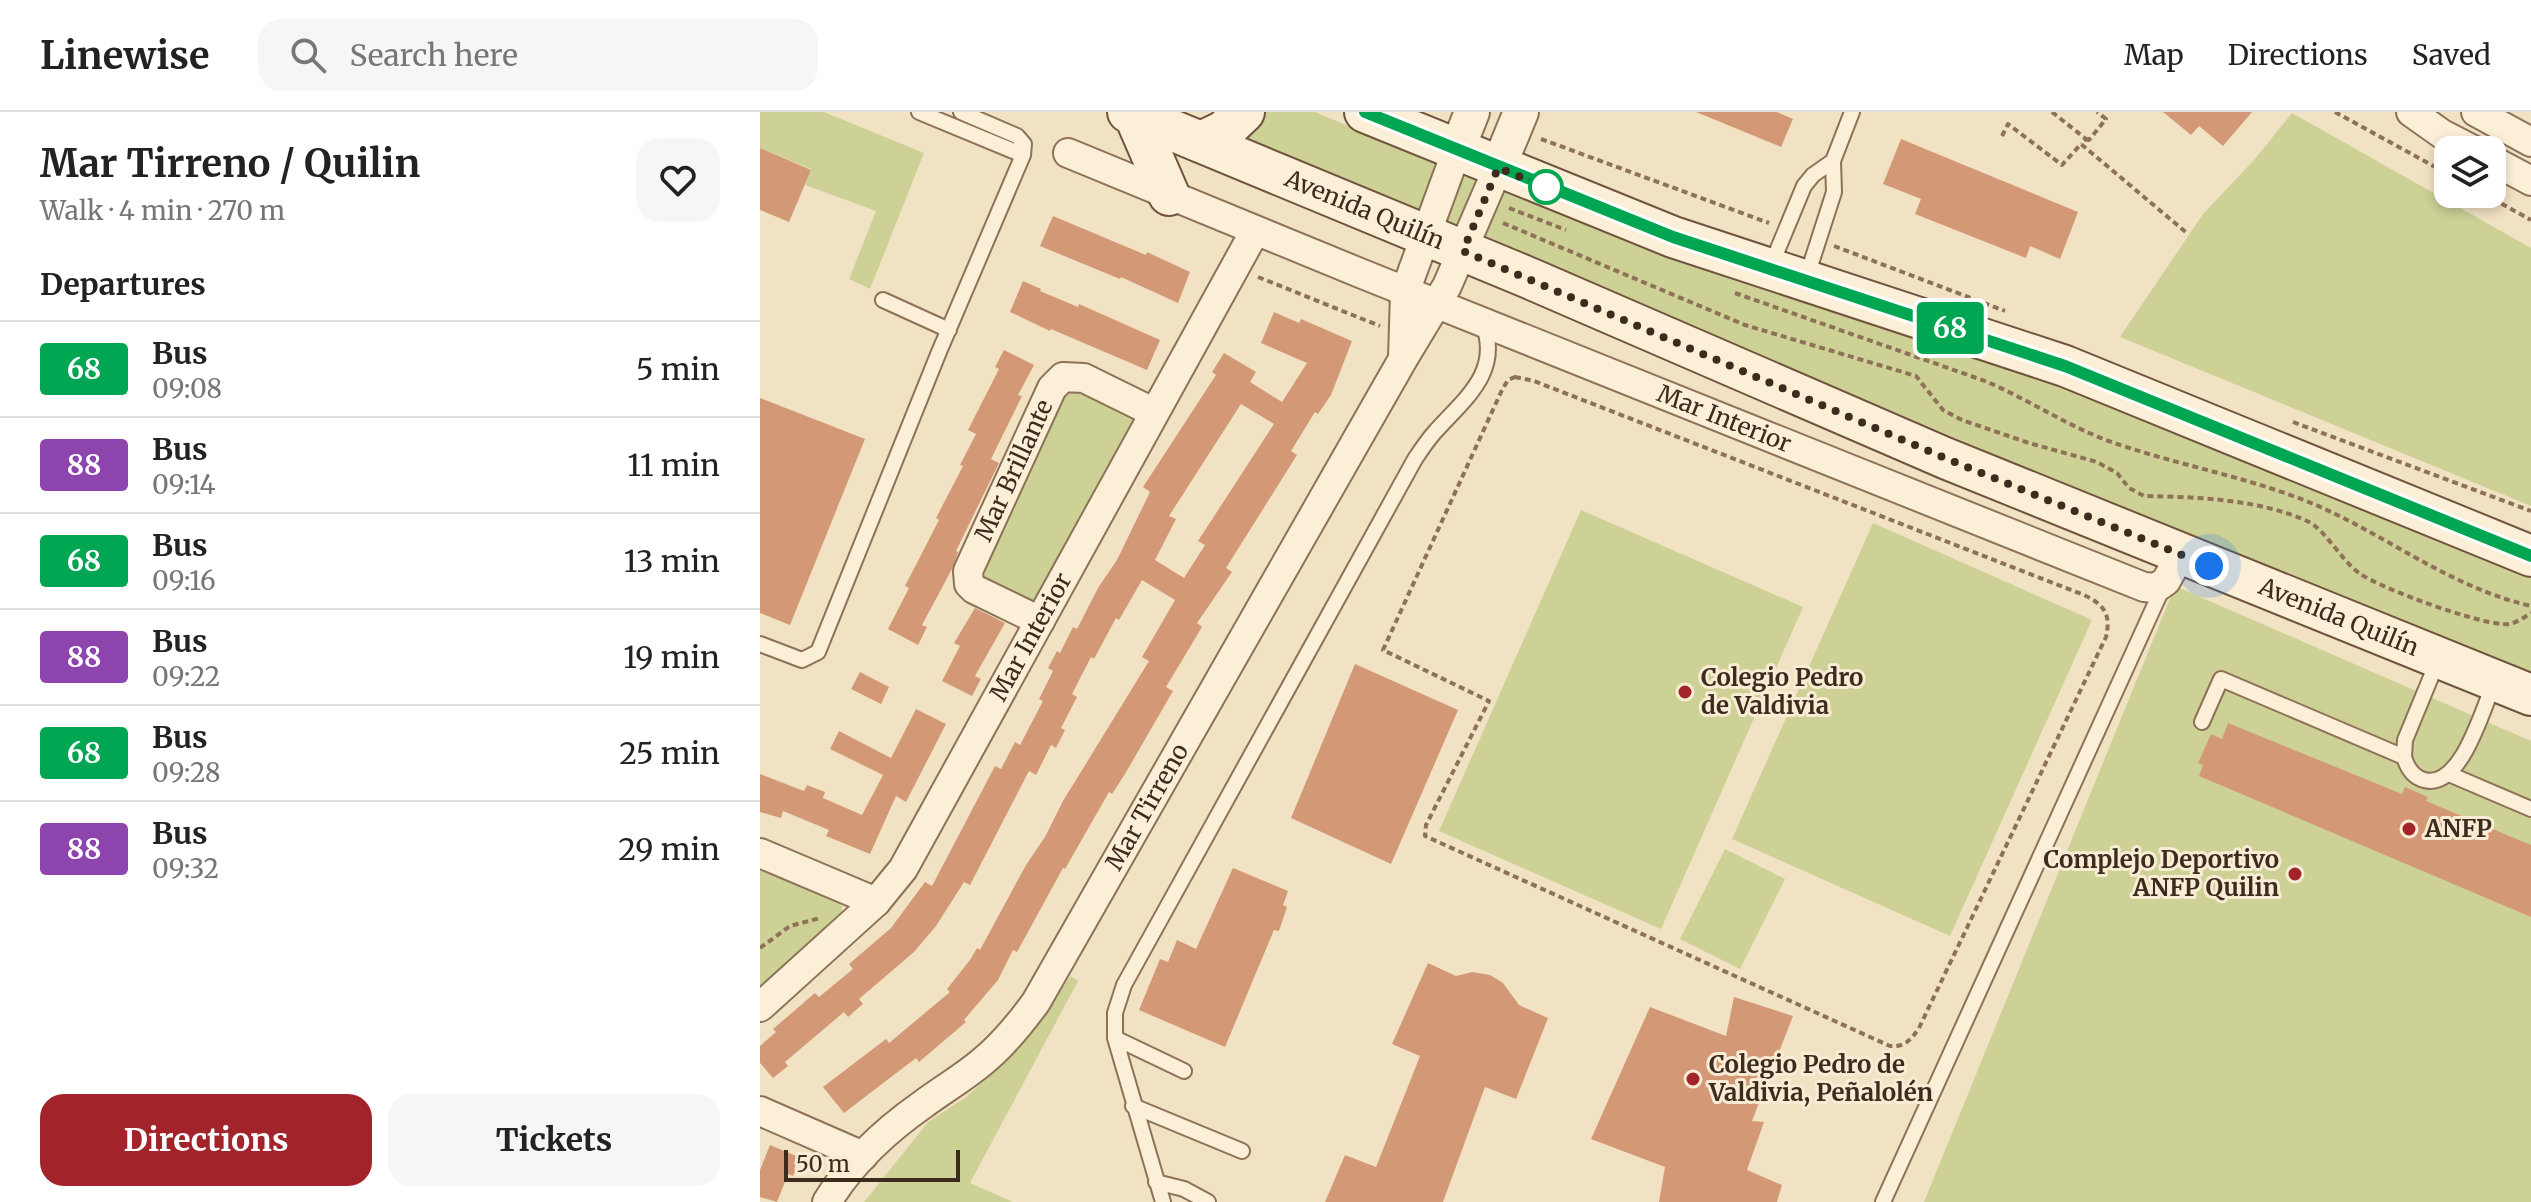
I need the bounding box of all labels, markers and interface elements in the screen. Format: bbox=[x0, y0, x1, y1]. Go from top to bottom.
search box bbox=[258, 19, 818, 91]
text: Linewise bbox=[40, 32, 210, 79]
icon: search bbox=[286, 33, 330, 77]
text: Search here bbox=[350, 36, 518, 74]
text: Map bbox=[2124, 37, 2184, 73]
text: Directions bbox=[2228, 37, 2368, 73]
text: Saved bbox=[2412, 37, 2491, 73]
map controls bbox=[2434, 136, 2506, 208]
button: layers bbox=[2434, 136, 2506, 208]
button: heart bbox=[636, 138, 720, 222]
text: Mar Tirreno / Quilin bbox=[40, 140, 420, 187]
street label: Avenida Quilín bbox=[1279, 162, 1449, 256]
unlabelled marker bbox=[1529, 170, 1563, 204]
text: Walk · 4 min · 270 m bbox=[40, 194, 285, 227]
text: Departures bbox=[40, 265, 206, 303]
line badge: 68 bbox=[1914, 302, 1986, 354]
text: 68 bbox=[1933, 310, 1967, 346]
text: Bus bbox=[152, 334, 208, 372]
text: 5 min bbox=[636, 350, 720, 388]
text: 68 bbox=[67, 351, 101, 387]
text: 09:08 bbox=[152, 372, 222, 405]
street label: Mar Interior bbox=[1653, 378, 1796, 459]
street label: Mar Brillante bbox=[968, 395, 1060, 546]
text: Bus bbox=[152, 430, 208, 468]
text: 11 min bbox=[627, 446, 720, 484]
text: 88 bbox=[67, 447, 101, 483]
text: 09:14 bbox=[152, 468, 216, 501]
text: Bus bbox=[152, 526, 208, 564]
text: 13 min bbox=[624, 542, 720, 580]
text: 68 bbox=[67, 543, 101, 579]
your location bbox=[2189, 546, 2229, 586]
text: 09:16 bbox=[152, 564, 216, 597]
street label: Mar Interior bbox=[983, 567, 1078, 706]
street label: Avenida Quilín bbox=[2253, 570, 2424, 663]
text: Bus bbox=[152, 622, 208, 660]
text: 19 min bbox=[623, 638, 720, 676]
text: 88 bbox=[67, 639, 101, 675]
text: 09:22 bbox=[152, 660, 220, 693]
place label: Colegio Pedro de Valdivia bbox=[1701, 662, 1863, 721]
marker: Colegio Pedro de Valdivia bbox=[1676, 683, 1694, 701]
text: Bus bbox=[152, 718, 208, 756]
text: 25 min bbox=[619, 734, 720, 772]
text: 68 bbox=[67, 735, 101, 771]
street label: Mar Tirreno bbox=[1098, 738, 1195, 876]
text: 09:28 bbox=[152, 756, 221, 789]
place label: ANFP bbox=[2424, 813, 2492, 844]
text: Bus bbox=[152, 814, 208, 852]
marker: ANFP bbox=[2400, 820, 2418, 838]
text: 29 min bbox=[618, 830, 720, 868]
text: 88 bbox=[67, 831, 101, 867]
place label: Complejo Deportivo ANFP Quilin bbox=[2044, 844, 2279, 903]
text: 09:32 bbox=[152, 852, 219, 885]
marker: Complejo Deportivo ANFP Quilin bbox=[2286, 865, 2304, 883]
place label: Colegio Pedro de Valdivia, Peñalolén bbox=[1708, 1049, 1933, 1108]
marker: Colegio Pedro de Valdivia, Peñalolén bbox=[1684, 1070, 1702, 1088]
button: Directions bbox=[40, 1094, 372, 1186]
button: Tickets bbox=[388, 1094, 720, 1186]
scale bar bbox=[784, 1146, 960, 1182]
text: 50 m bbox=[796, 1150, 850, 1178]

